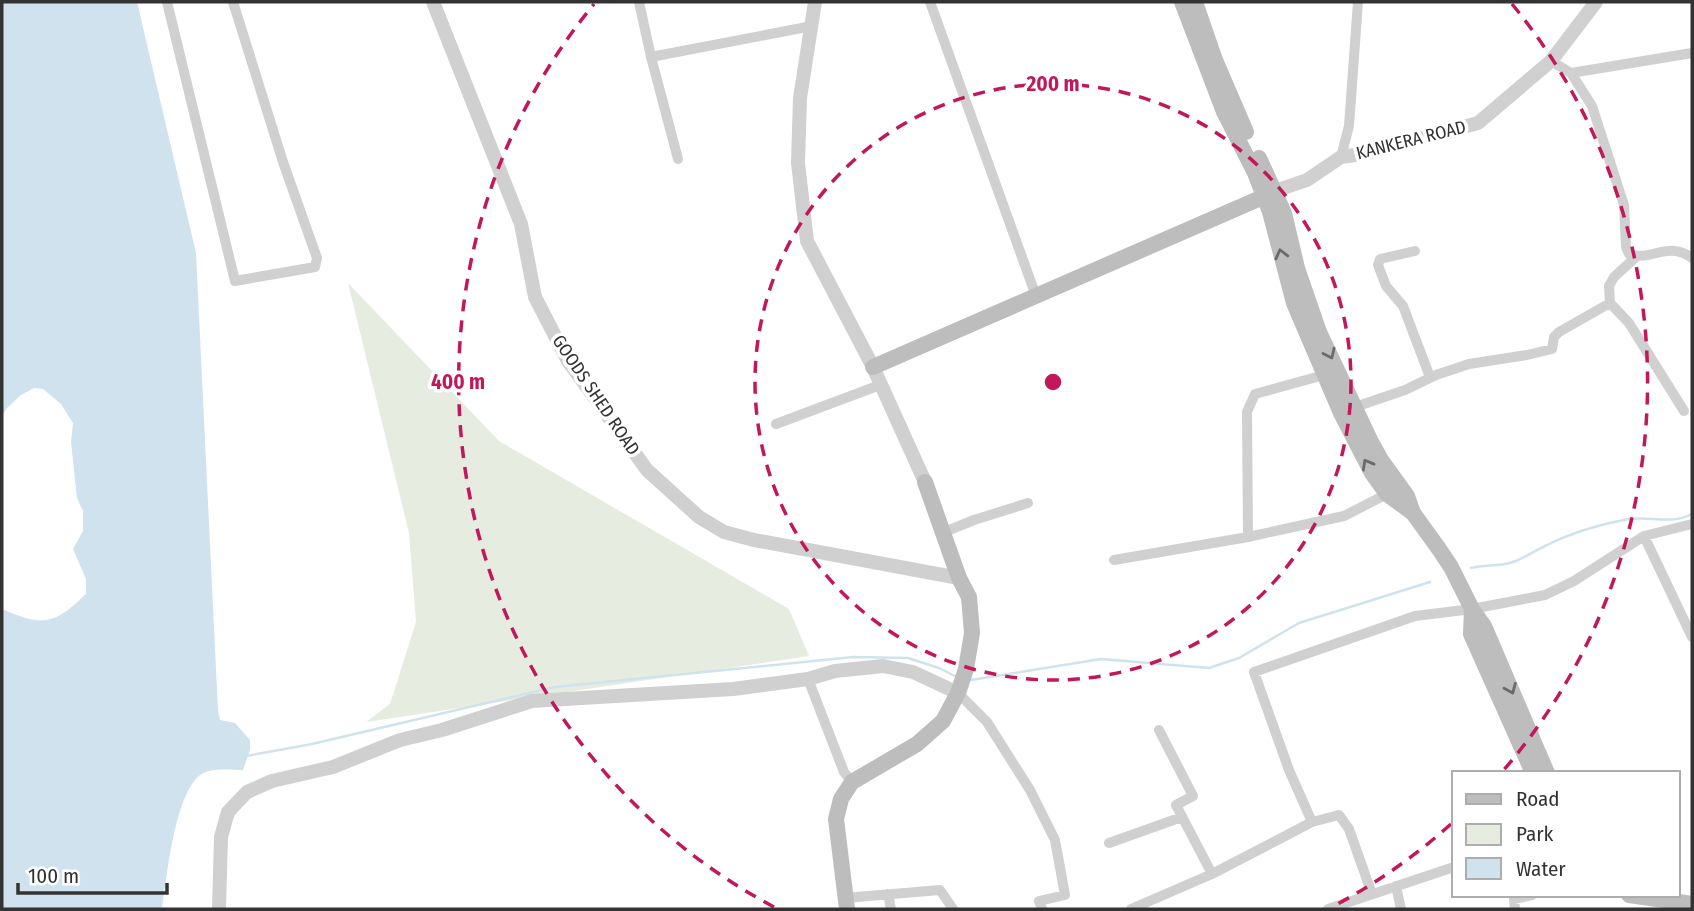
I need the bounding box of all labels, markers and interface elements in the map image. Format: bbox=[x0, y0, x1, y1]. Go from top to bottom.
text: 200 m bbox=[1025, 71, 1080, 97]
street label: KANKERA ROAD bbox=[1354, 116, 1468, 164]
one-way arrow bbox=[1275, 248, 1289, 260]
street label: GOODS SHED ROAD bbox=[548, 331, 644, 459]
one-way arrow bbox=[1322, 347, 1336, 359]
text: 400 m bbox=[431, 369, 485, 395]
centre of rings bbox=[1041, 370, 1065, 394]
one-way arrow bbox=[1362, 459, 1376, 471]
one-way arrow bbox=[1503, 682, 1517, 694]
legend bbox=[1452, 771, 1680, 897]
text: Road bbox=[1516, 786, 1560, 812]
text: Park bbox=[1516, 821, 1554, 847]
scale bar bbox=[18, 852, 166, 896]
text: Water bbox=[1516, 856, 1566, 882]
text: 100 m bbox=[28, 863, 79, 889]

